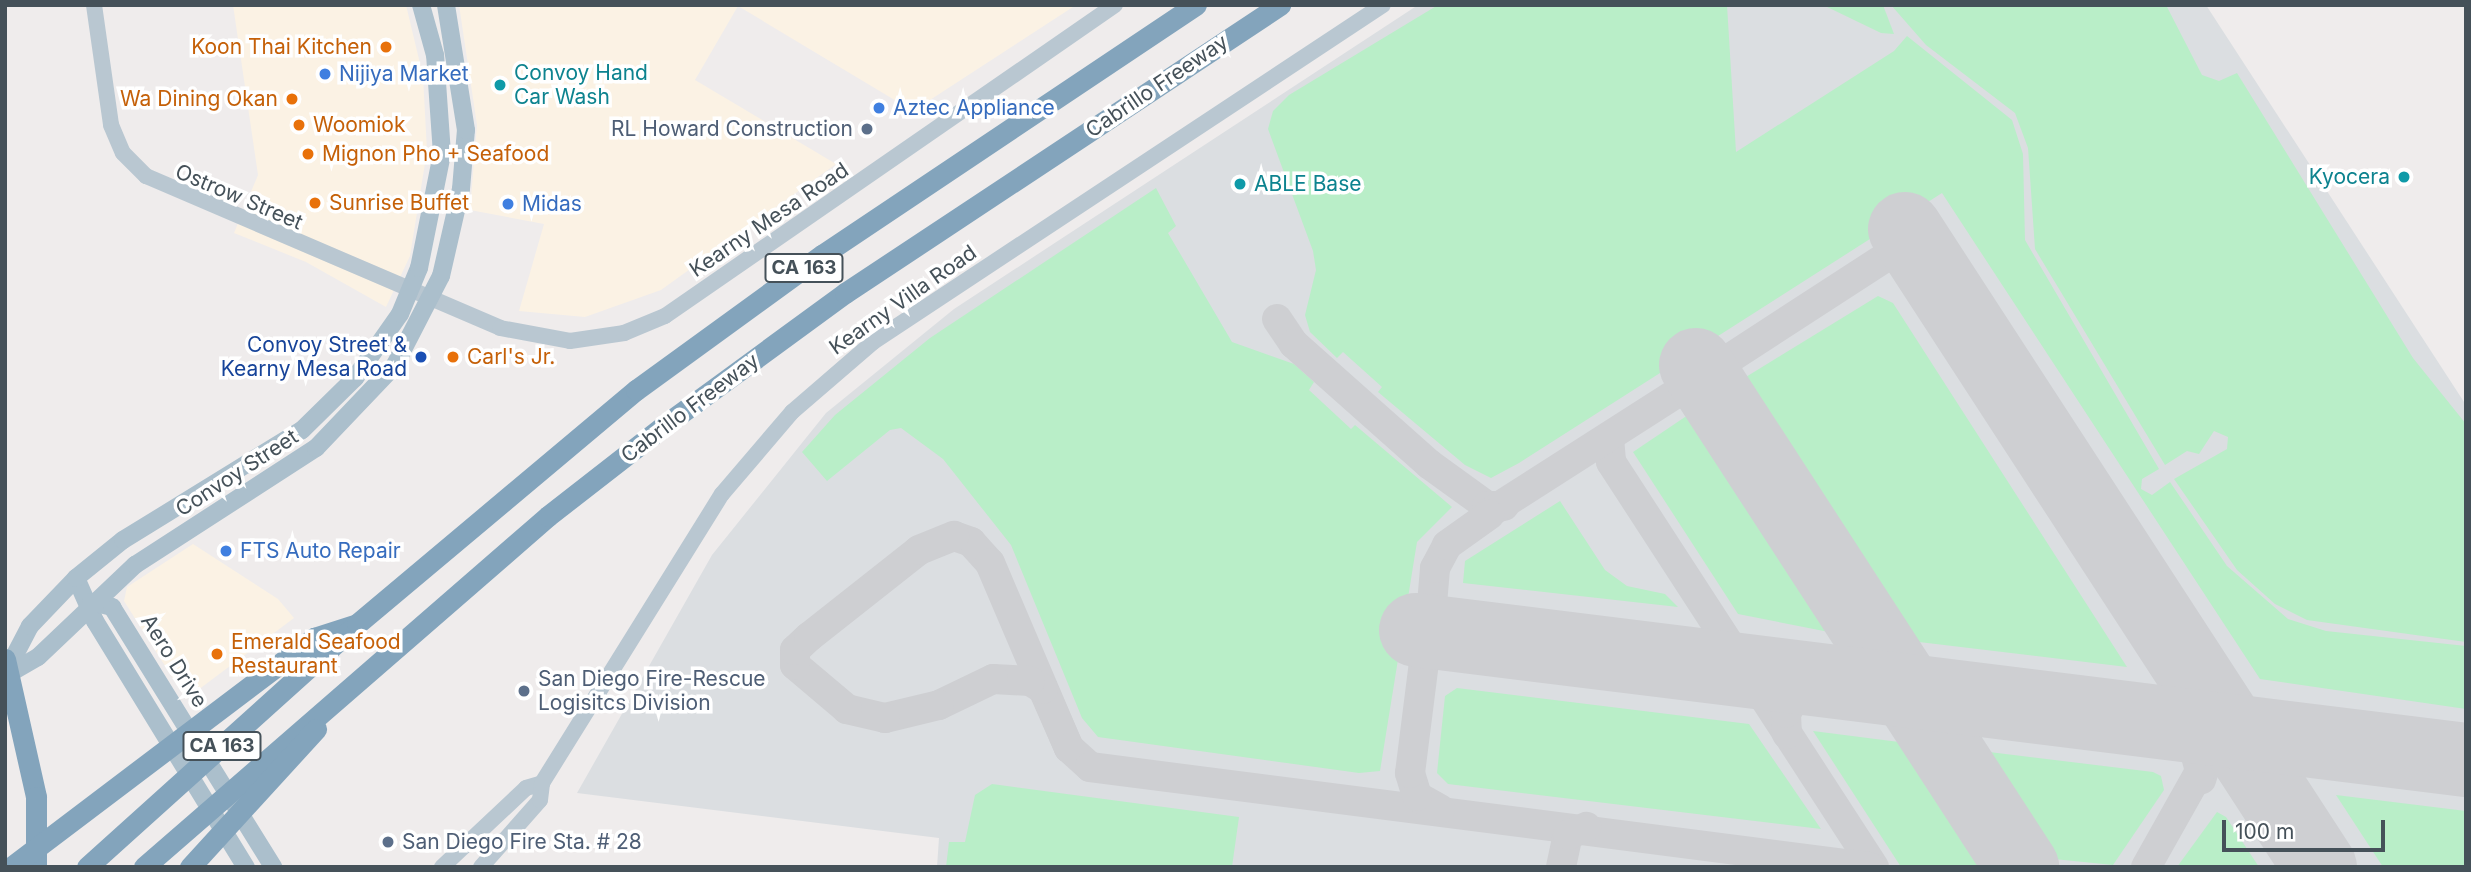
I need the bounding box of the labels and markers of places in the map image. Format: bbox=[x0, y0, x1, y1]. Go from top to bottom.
place label: Koon Thai Kitchen bbox=[191, 34, 372, 60]
marker: Koon Thai Kitchen bbox=[378, 39, 394, 55]
place label: Convoy Hand Car Wash bbox=[514, 60, 648, 110]
place label: Nijiya Market bbox=[339, 61, 469, 87]
marker: Nijiya Market bbox=[317, 66, 333, 82]
marker: Convoy Hand Car Wash bbox=[492, 77, 508, 93]
place label: Wa Dining Okan bbox=[120, 86, 278, 112]
marker: Wa Dining Okan bbox=[284, 91, 300, 107]
place label: Aztec Appliance bbox=[893, 95, 1055, 121]
marker: Aztec Appliance bbox=[871, 100, 887, 116]
place label: Woomiok bbox=[313, 112, 405, 138]
place label: RL Howard Construction bbox=[611, 116, 853, 142]
marker: Woomiok bbox=[291, 117, 307, 133]
marker: RL Howard Construction bbox=[859, 121, 875, 137]
place label: Mignon Pho + Seafood bbox=[322, 141, 549, 167]
marker: Mignon Pho + Seafood bbox=[300, 146, 316, 162]
place label: Kyocera bbox=[2309, 164, 2390, 190]
marker: Kyocera bbox=[2396, 169, 2412, 185]
place label: ABLE Base bbox=[1254, 171, 1361, 197]
marker: ABLE Base bbox=[1232, 176, 1248, 192]
place label: Sunrise Buffet bbox=[329, 190, 469, 216]
place label: Midas bbox=[522, 191, 582, 217]
marker: Sunrise Buffet bbox=[307, 195, 323, 211]
marker: Midas bbox=[500, 196, 516, 212]
place label: Convoy Street & Kearny Mesa Road bbox=[221, 332, 407, 382]
place label: Carl's Jr. bbox=[467, 344, 555, 370]
marker: Convoy Street & Kearny Mesa Road bbox=[413, 349, 429, 365]
marker: Carl's Jr. bbox=[445, 349, 461, 365]
place label: FTS Auto Repair bbox=[240, 538, 401, 564]
marker: FTS Auto Repair bbox=[218, 543, 234, 559]
place label: Emerald Seafood Restaurant bbox=[231, 629, 401, 679]
marker: Emerald Seafood Restaurant bbox=[209, 646, 225, 662]
place label: San Diego Fire-Rescue Logisitcs Division bbox=[538, 666, 766, 716]
marker: San Diego Fire-Rescue Logisitcs Division bbox=[516, 683, 532, 699]
place label: San Diego Fire Sta. # 28 bbox=[402, 829, 642, 855]
marker: San Diego Fire Sta. # 28 bbox=[380, 834, 396, 850]

